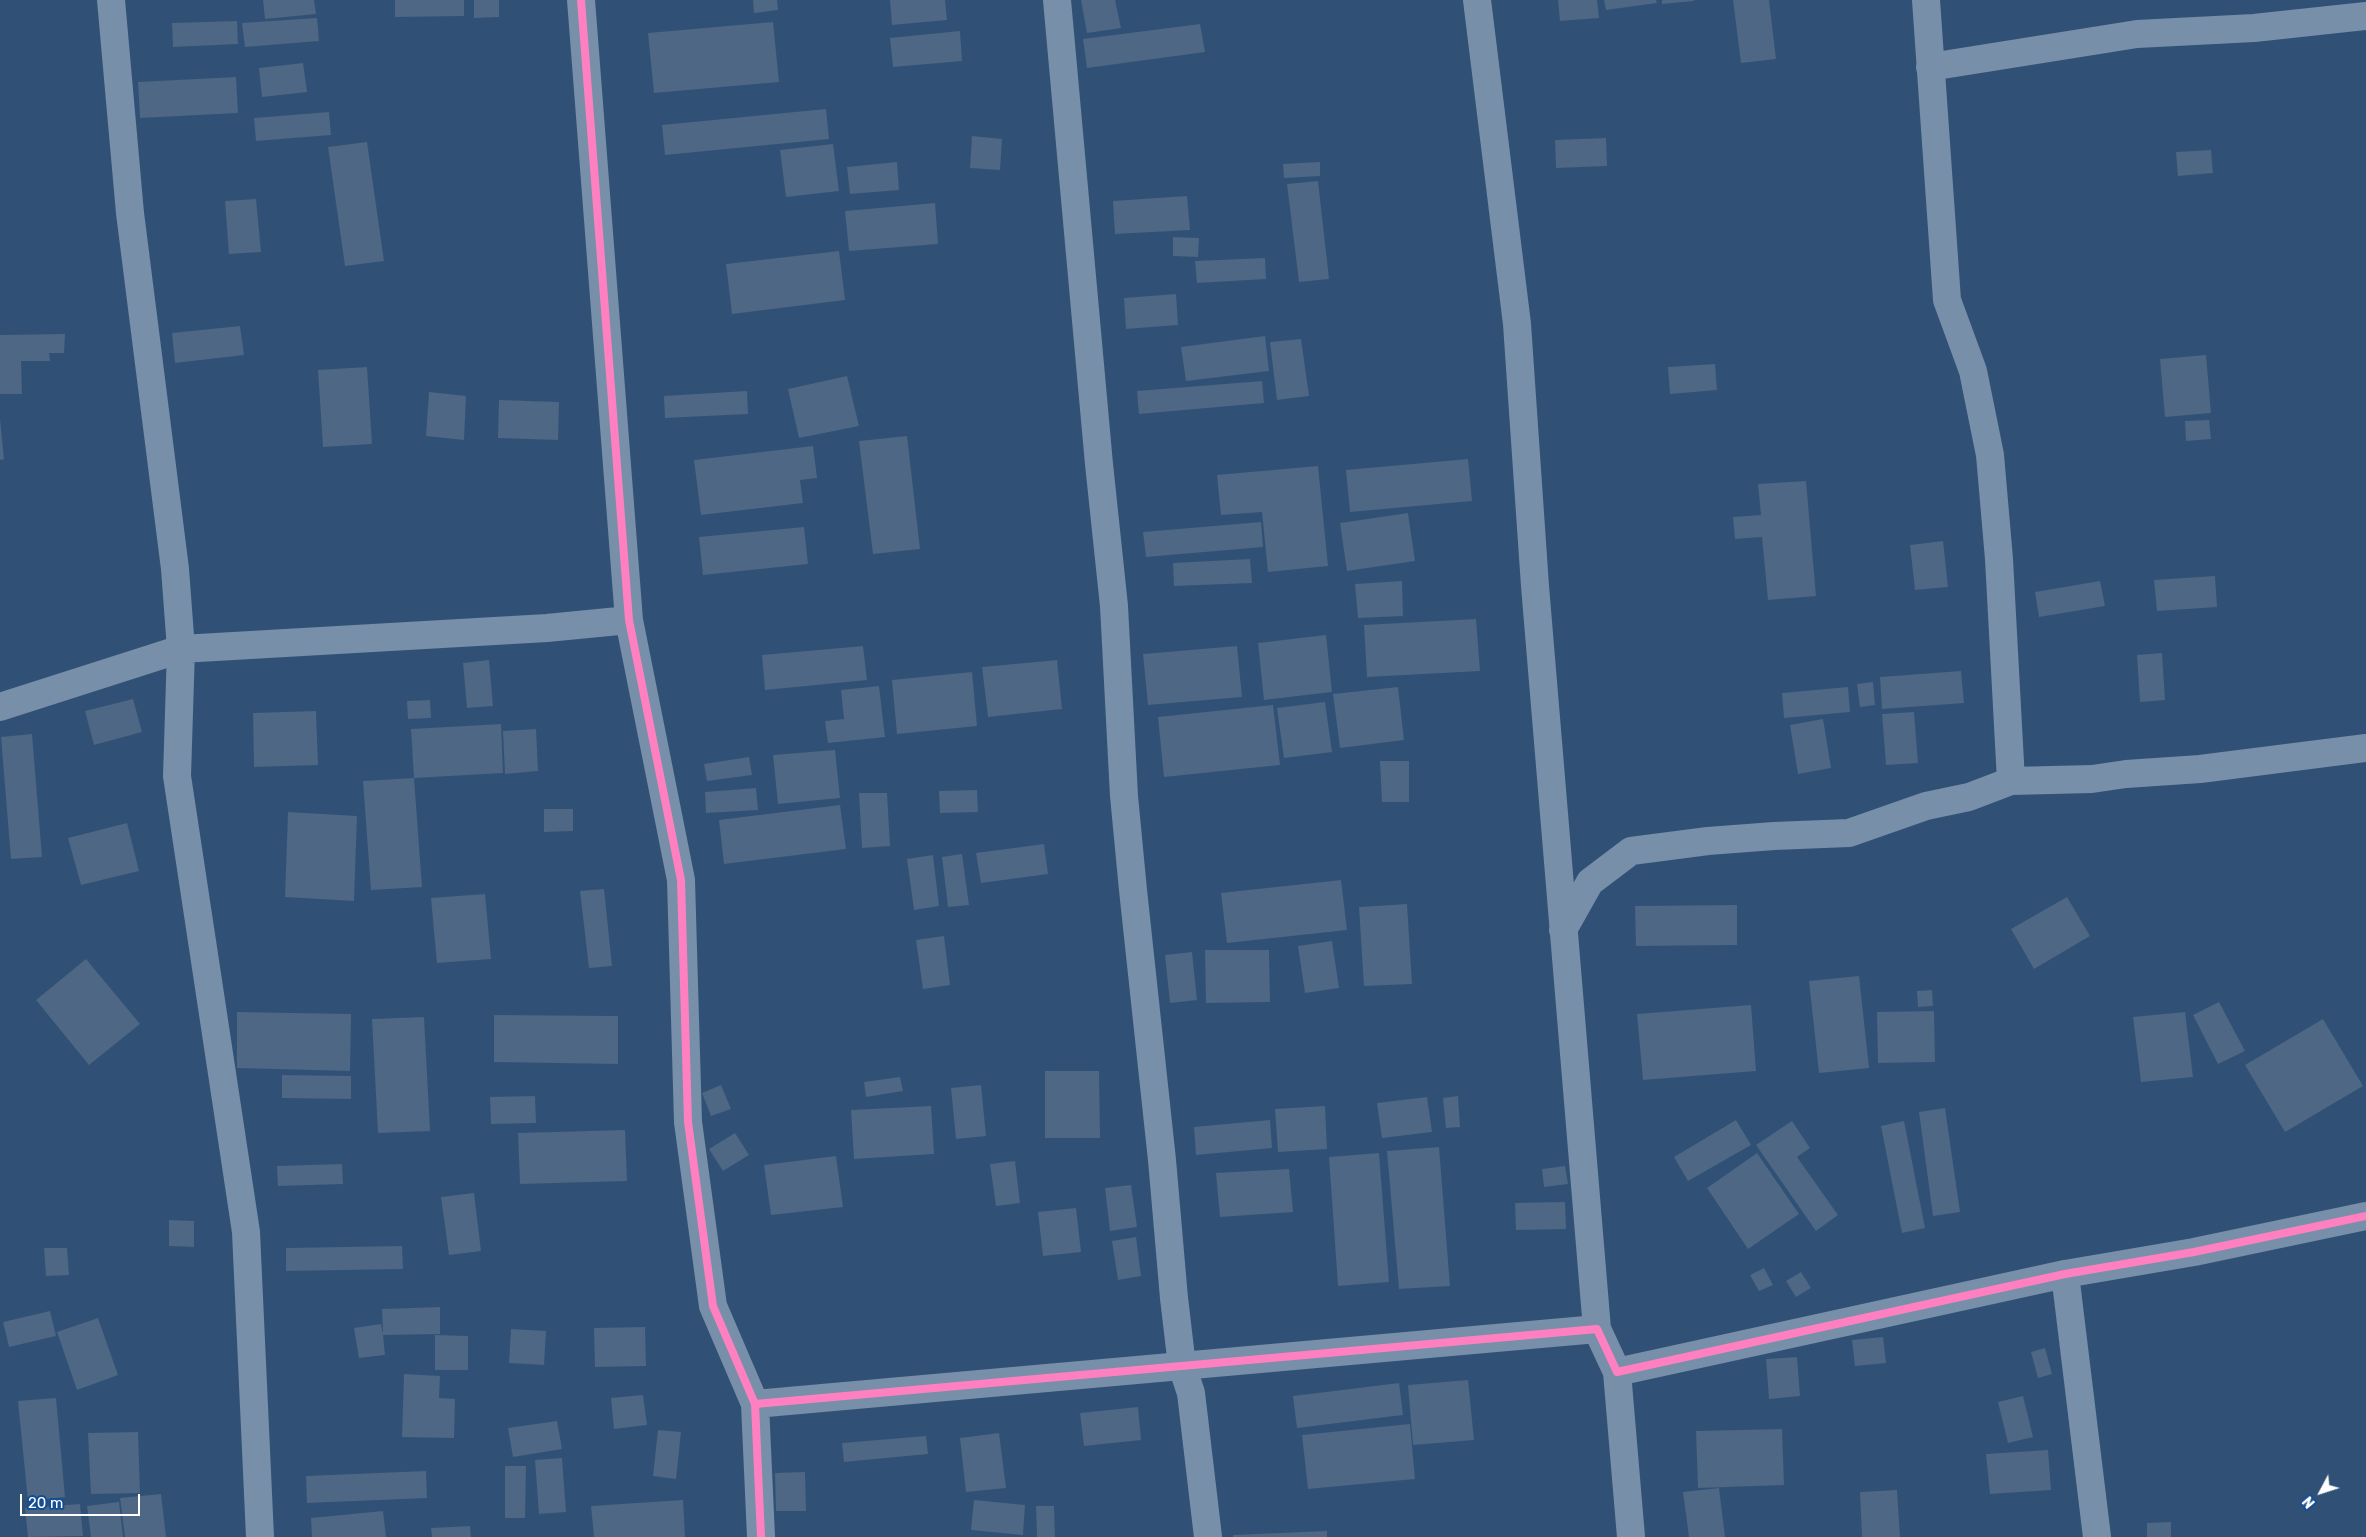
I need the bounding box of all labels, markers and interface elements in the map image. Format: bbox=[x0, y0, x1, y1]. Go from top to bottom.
north arrow bbox=[2296, 1467, 2346, 1517]
scale bar bbox=[22, 1484, 142, 1516]
text: N bbox=[2299, 1493, 2319, 1511]
text: 20 m bbox=[28, 1494, 63, 1512]

